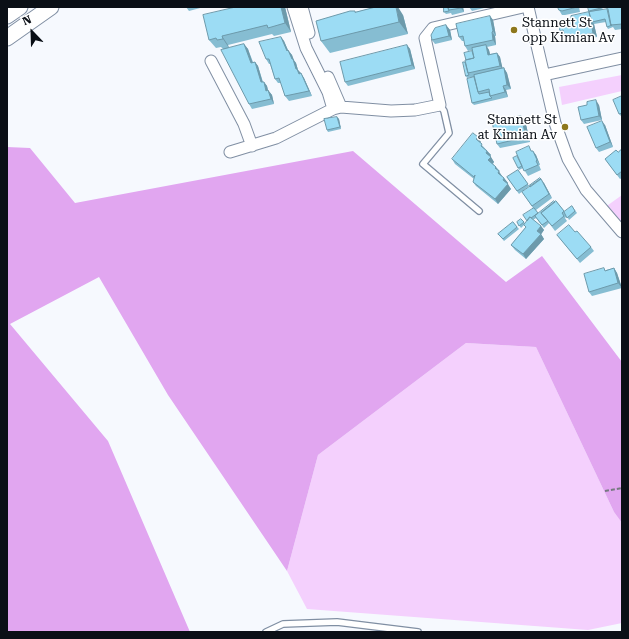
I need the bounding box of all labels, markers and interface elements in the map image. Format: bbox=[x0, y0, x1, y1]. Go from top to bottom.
north arrow bbox=[12, 12, 52, 52]
text: N bbox=[21, 13, 34, 28]
place label: Stannett St opp Kimian Av bbox=[522, 15, 615, 46]
marker: Stannett St opp Kimian Av bbox=[509, 25, 519, 35]
place label: Stannett St at Kimian Av bbox=[477, 112, 557, 143]
marker: Stannett St at Kimian Av bbox=[560, 122, 570, 132]

